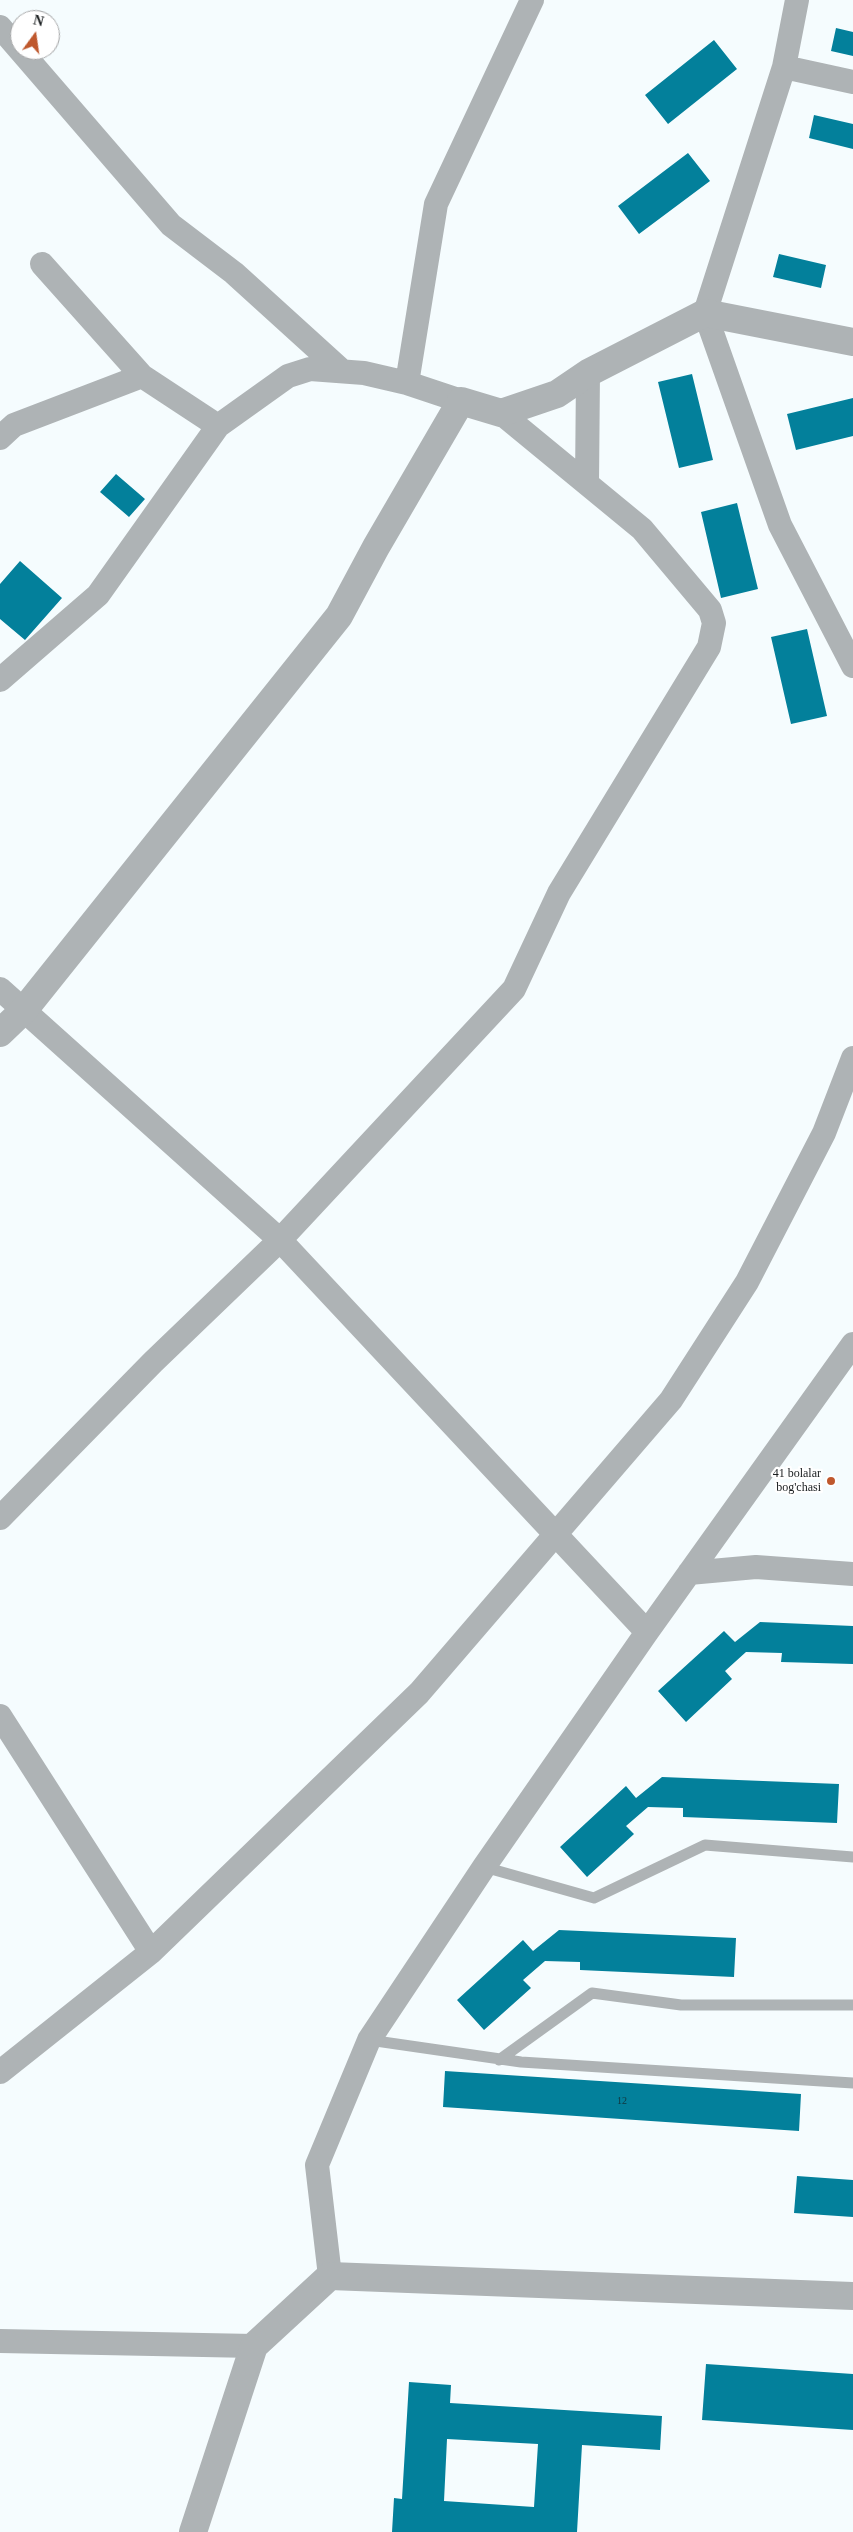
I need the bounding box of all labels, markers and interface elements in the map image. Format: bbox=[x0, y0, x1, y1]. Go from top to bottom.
north arrow bbox=[10, 10, 60, 60]
text: N bbox=[32, 12, 45, 29]
place label: 41 bolalar bog'chasi bbox=[773, 1467, 821, 1495]
marker: 41 bolalar bog'chasi bbox=[825, 1475, 837, 1487]
house number: 12 bbox=[617, 2095, 627, 2107]

